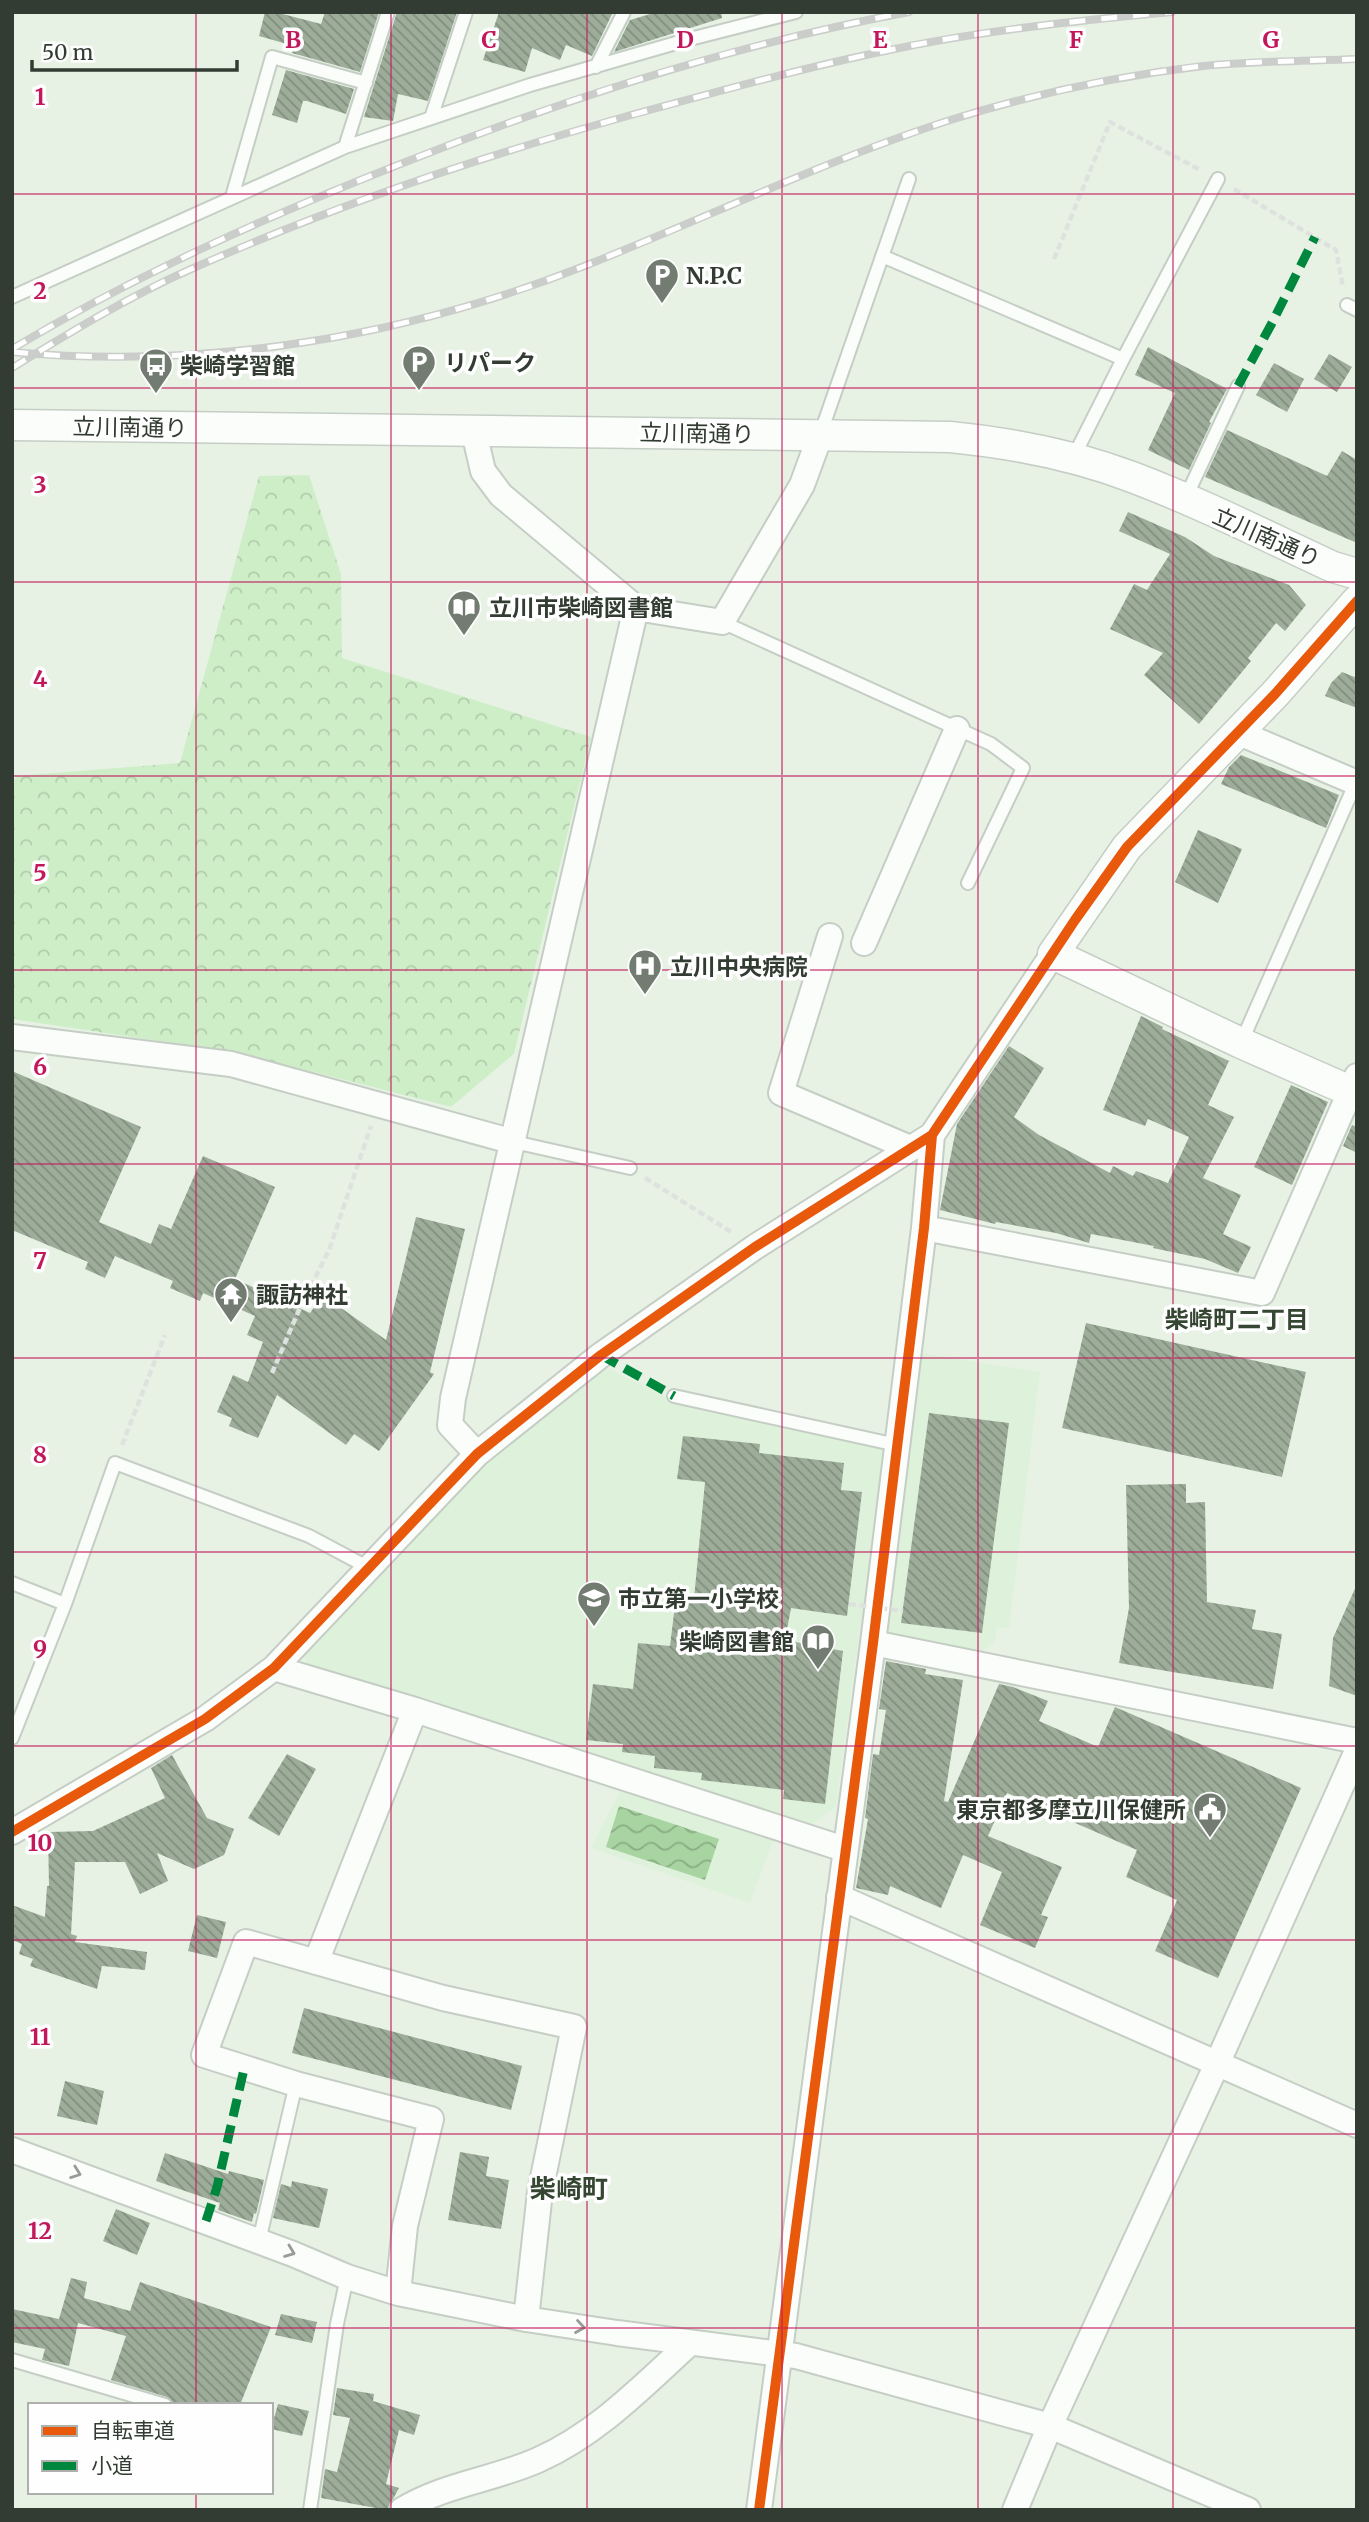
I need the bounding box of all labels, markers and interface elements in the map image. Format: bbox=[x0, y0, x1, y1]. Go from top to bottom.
text: B bbox=[285, 25, 301, 54]
text: C bbox=[481, 25, 497, 54]
text: D bbox=[676, 25, 694, 54]
text: E bbox=[872, 25, 888, 54]
text: F bbox=[1069, 25, 1083, 54]
text: G bbox=[1263, 25, 1280, 54]
scale bar bbox=[32, 28, 236, 72]
text: 50 m bbox=[42, 39, 93, 66]
text: 1 bbox=[35, 82, 46, 111]
parking icon: N.P.C bbox=[643, 256, 681, 305]
place label: N.P.C bbox=[686, 261, 742, 290]
text: 2 bbox=[33, 276, 47, 305]
parking icon: リパーク bbox=[400, 343, 438, 392]
bus stop icon: 柴崎学習館 bbox=[137, 346, 175, 395]
place label: リパーク bbox=[444, 348, 536, 377]
place label: 柴崎学習館 bbox=[180, 351, 295, 380]
street label: 立川南通り bbox=[72, 411, 188, 443]
street label: 立川南通り bbox=[639, 417, 755, 449]
text: 3 bbox=[33, 470, 47, 499]
street label: 立川南通り bbox=[1209, 500, 1325, 574]
library icon: 立川市柴崎図書館 bbox=[445, 588, 483, 637]
place label: 立川市柴崎図書館 bbox=[489, 593, 673, 622]
text: 4 bbox=[33, 664, 48, 693]
text: 5 bbox=[33, 858, 47, 887]
hospital icon: 立川中央病院 bbox=[626, 947, 664, 996]
place label: 立川中央病院 bbox=[670, 952, 808, 981]
text: 6 bbox=[33, 1052, 47, 1081]
text: 7 bbox=[33, 1246, 47, 1275]
temple icon: 諏訪神社 bbox=[212, 1275, 250, 1324]
place label: 諏訪神社 bbox=[256, 1280, 348, 1309]
district label: 柴崎町二丁目 bbox=[1165, 1304, 1309, 1335]
text: 8 bbox=[33, 1440, 47, 1469]
school or university icon: 市立第一小学校 bbox=[575, 1579, 613, 1628]
place label: 市立第一小学校 bbox=[618, 1584, 779, 1613]
library icon: 柴崎図書館 bbox=[799, 1622, 837, 1671]
place label: 柴崎図書館 bbox=[679, 1627, 794, 1656]
text: 9 bbox=[33, 1634, 47, 1663]
public building icon: 東京都多摩立川保健所 bbox=[1191, 1790, 1229, 1839]
place label: 東京都多摩立川保健所 bbox=[956, 1795, 1186, 1824]
text: 10 bbox=[28, 1828, 52, 1857]
text: 11 bbox=[30, 2022, 51, 2051]
one-way arrow bbox=[70, 2165, 82, 2179]
district label: 柴崎町 bbox=[530, 2172, 608, 2205]
text: 12 bbox=[28, 2216, 52, 2245]
one-way arrow bbox=[283, 2244, 295, 2258]
one-way arrow bbox=[574, 2320, 586, 2335]
legend bbox=[28, 2403, 273, 2494]
text: 自転車道 bbox=[91, 2417, 175, 2444]
text: 小道 bbox=[91, 2452, 133, 2479]

